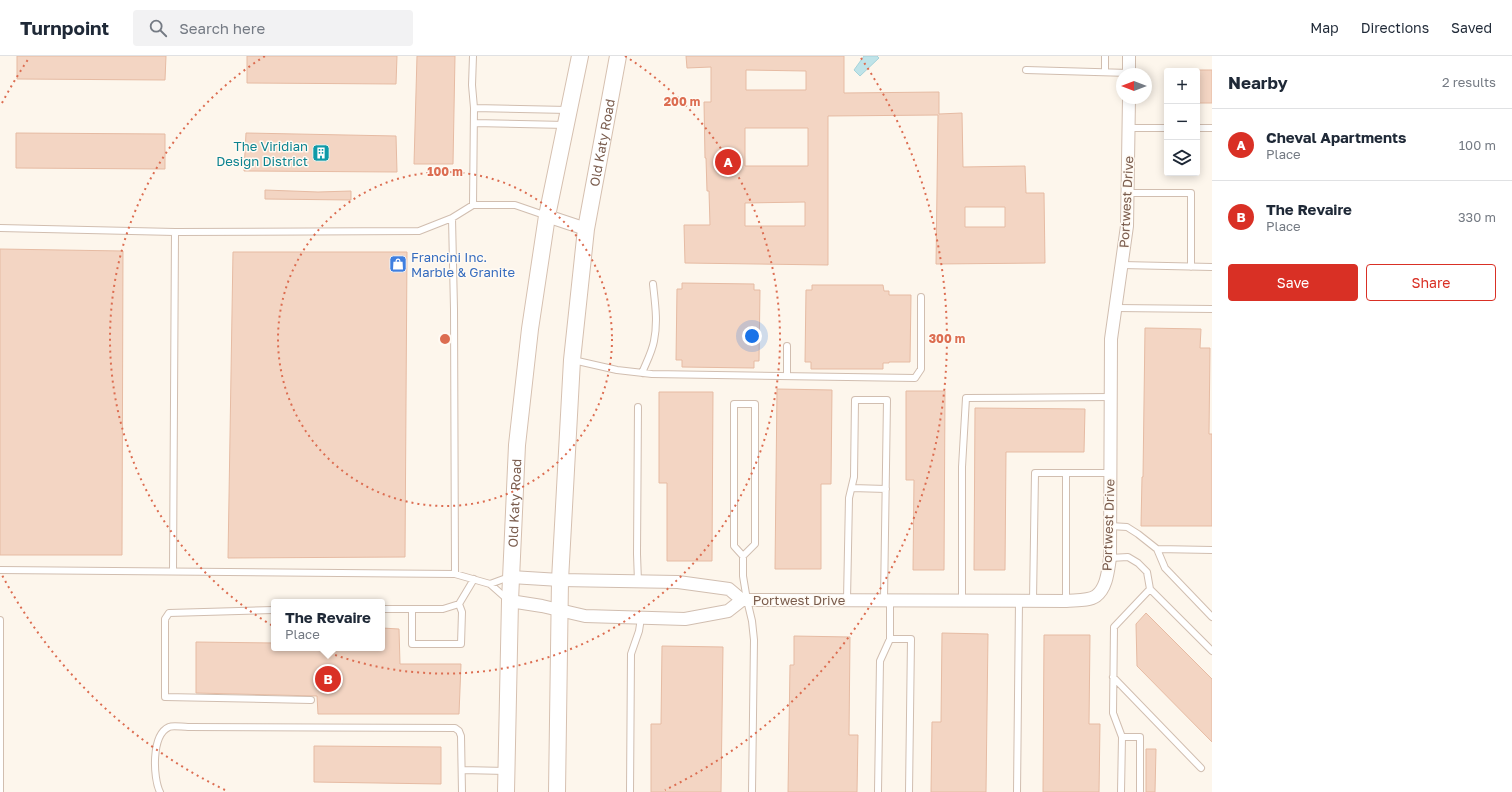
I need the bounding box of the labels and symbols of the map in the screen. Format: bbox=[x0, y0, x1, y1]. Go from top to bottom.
north arrow bbox=[1116, 68, 1152, 104]
text: 200 m bbox=[664, 94, 700, 109]
street label: Old Katy Road bbox=[586, 97, 618, 188]
place label: The Viridian Design District bbox=[216, 138, 308, 169]
building icon: The Viridian Design District bbox=[311, 143, 331, 163]
pin: A bbox=[715, 147, 741, 177]
street label: Portwest Drive bbox=[1116, 155, 1136, 249]
text: 100 m bbox=[427, 164, 463, 179]
place label: Francini Inc. Marble & Granite bbox=[411, 249, 515, 280]
shop icon: Francini Inc. Marble & Granite bbox=[388, 254, 408, 274]
your location bbox=[742, 326, 762, 346]
text: 300 m bbox=[929, 331, 965, 346]
centre of rings bbox=[438, 332, 452, 346]
street label: Old Katy Road bbox=[504, 458, 524, 548]
street label: Portwest Drive bbox=[1098, 479, 1118, 571]
street label: Portwest Drive bbox=[753, 592, 845, 608]
pin: B bbox=[315, 664, 341, 694]

